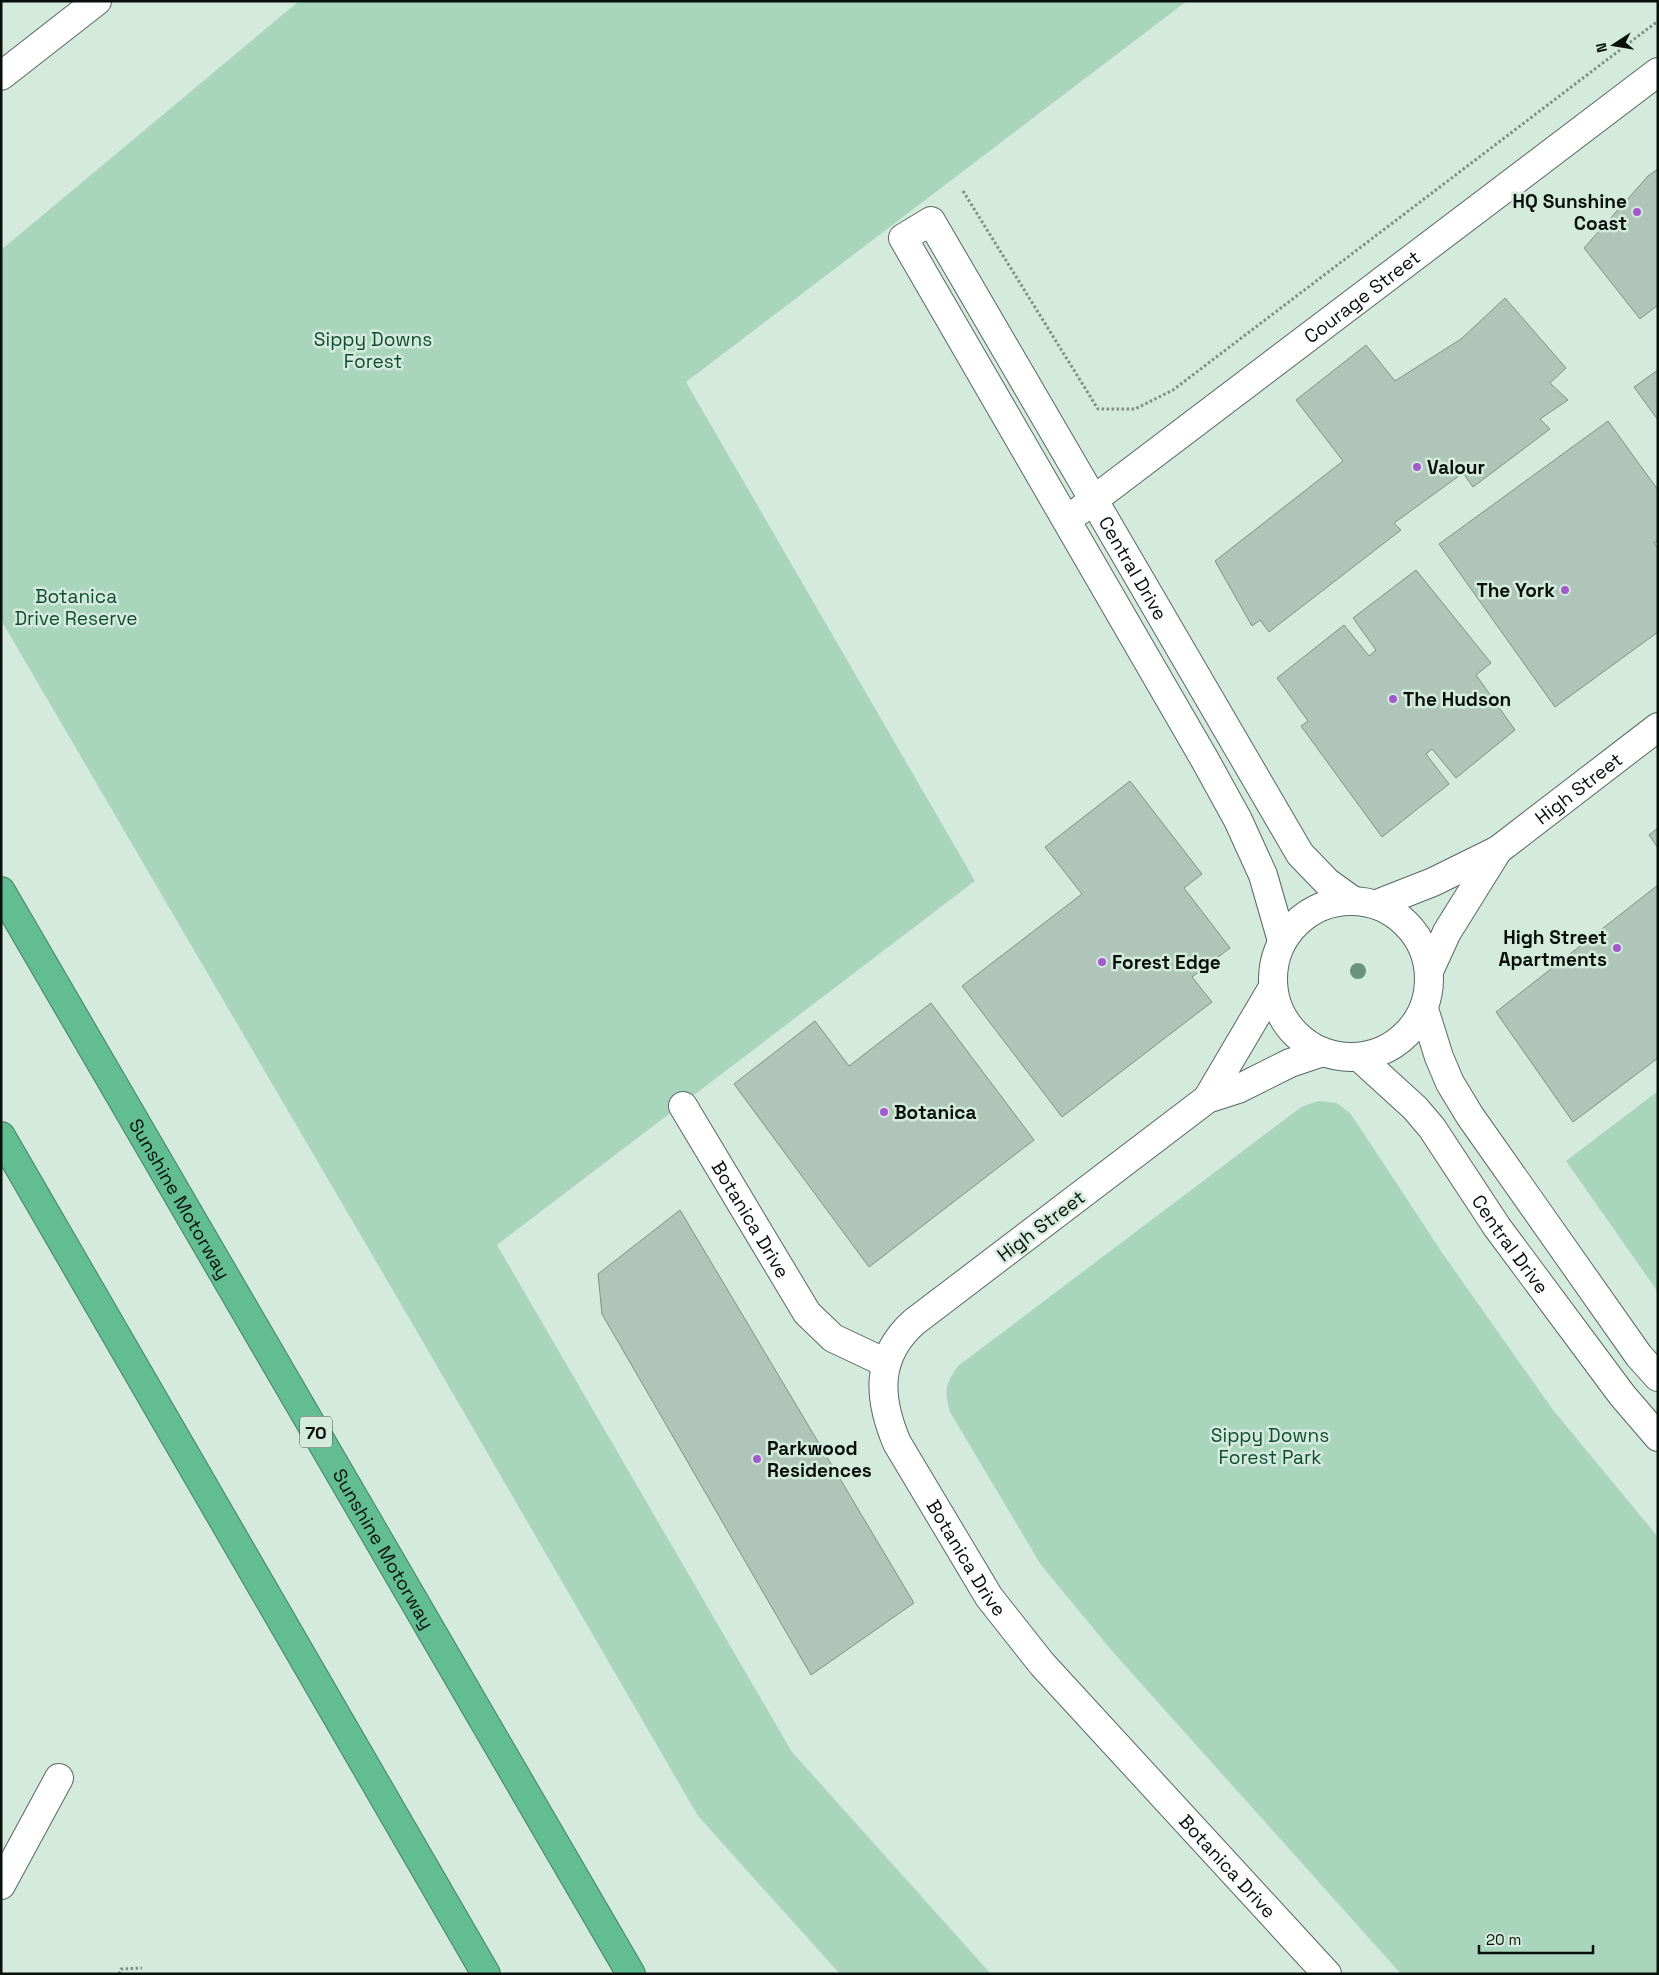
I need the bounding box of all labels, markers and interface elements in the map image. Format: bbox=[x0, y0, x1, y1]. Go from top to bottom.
north arrow bbox=[1589, 20, 1639, 70]
text: N bbox=[1592, 41, 1611, 54]
place label: HQ Sunshine Coast bbox=[1513, 189, 1627, 236]
marker: HQ Sunshine Coast bbox=[1631, 206, 1643, 218]
street label: Courage Street bbox=[1299, 244, 1425, 349]
park label: Sippy Downs Forest bbox=[314, 327, 432, 374]
place label: Valour bbox=[1427, 455, 1485, 480]
marker: Valour bbox=[1411, 461, 1423, 473]
street label: Central Drive bbox=[1093, 511, 1173, 625]
place label: The York bbox=[1476, 578, 1555, 603]
park label: Botanica Drive Reserve bbox=[14, 584, 138, 631]
marker: The York bbox=[1559, 584, 1571, 596]
place label: The Hudson bbox=[1403, 687, 1511, 712]
marker: The Hudson bbox=[1387, 693, 1399, 705]
street label: High Street bbox=[1530, 747, 1627, 830]
place label: High Street Apartments bbox=[1498, 925, 1607, 972]
marker: High Street Apartments bbox=[1611, 942, 1623, 954]
place label: Forest Edge bbox=[1112, 950, 1221, 975]
marker: Forest Edge bbox=[1096, 956, 1108, 968]
place label: Botanica bbox=[894, 1100, 976, 1125]
marker: Botanica bbox=[878, 1106, 890, 1118]
street label: Sunshine Motorway bbox=[124, 1114, 236, 1283]
street label: Botanica Drive bbox=[706, 1156, 796, 1283]
street label: High Street bbox=[992, 1185, 1090, 1267]
street label: Central Drive bbox=[1466, 1189, 1555, 1298]
road number: 70 bbox=[300, 1416, 332, 1448]
park label: Sippy Downs Forest Park bbox=[1211, 1423, 1329, 1470]
place label: Parkwood Residences bbox=[767, 1436, 872, 1483]
marker: Parkwood Residences bbox=[751, 1453, 763, 1465]
street label: Sunshine Motorway bbox=[327, 1464, 440, 1634]
street label: Botanica Drive bbox=[921, 1495, 1012, 1621]
street label: Botanica Drive bbox=[1174, 1809, 1282, 1923]
scale bar bbox=[1479, 1922, 1593, 1954]
text: 20 m bbox=[1486, 1930, 1521, 1949]

